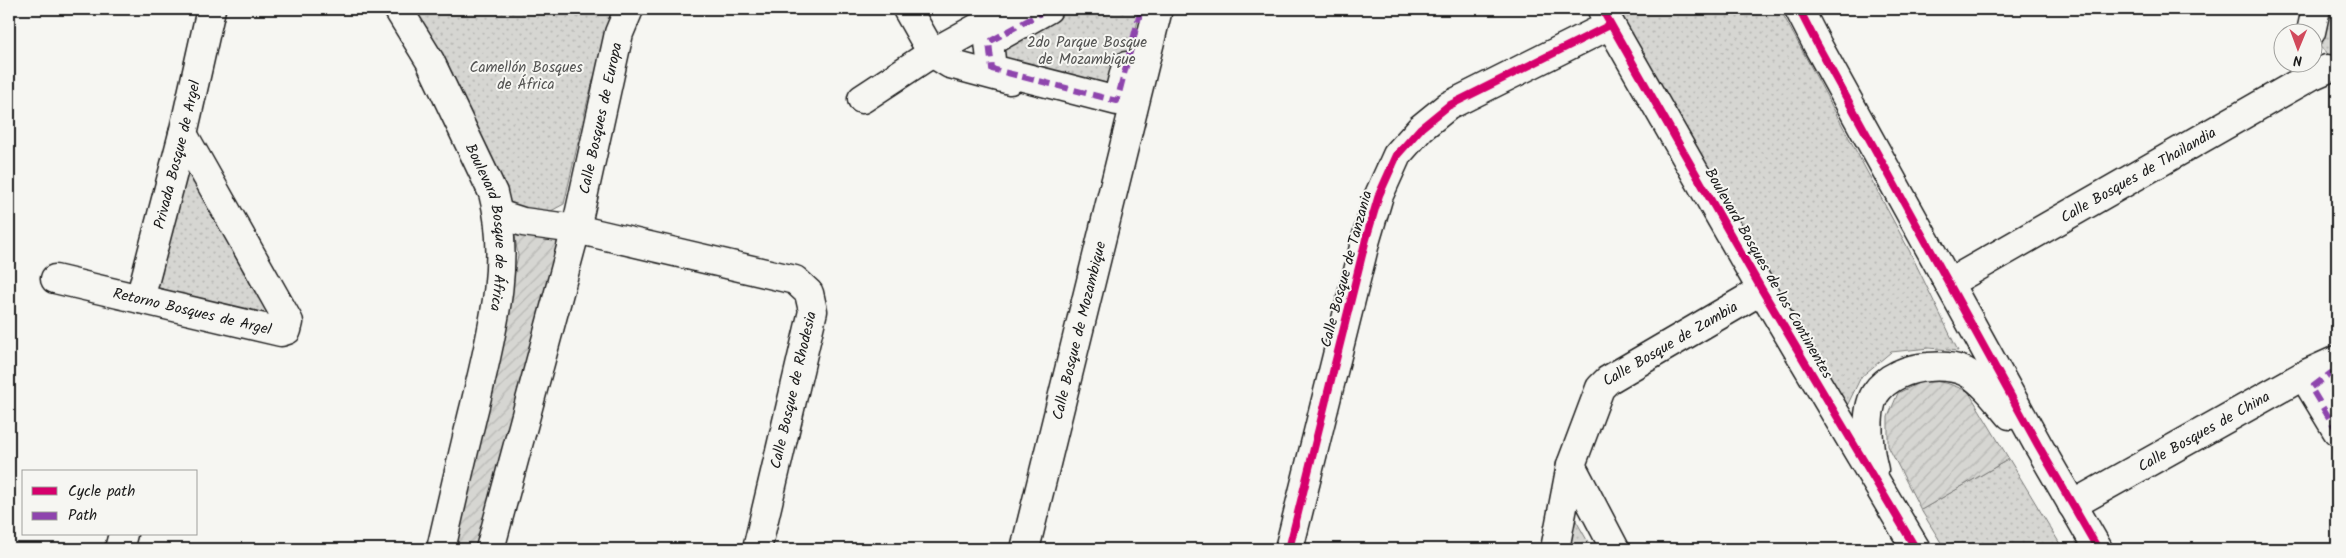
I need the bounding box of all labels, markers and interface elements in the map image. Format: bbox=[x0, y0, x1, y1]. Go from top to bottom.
north arrow bbox=[2274, 22, 2324, 72]
park label: 2do Parque Bosque de Mozambique bbox=[1027, 31, 1147, 72]
street label: Calle Bosques de Europa bbox=[573, 40, 630, 196]
text: N bbox=[2293, 49, 2302, 71]
park label: Camellón Bosques de África bbox=[469, 56, 583, 97]
street label: Privada Bosque de Argel bbox=[148, 78, 208, 232]
street label: Calle Bosques de Thailandia bbox=[2056, 121, 2221, 230]
street label: Boulevard Bosque de África bbox=[458, 140, 512, 313]
street label: Boulevard Bosques de los Continentes bbox=[1698, 164, 1839, 384]
street label: Calle Bosque de Tanzania bbox=[1314, 188, 1379, 350]
street label: Calle Bosque de Mozambique bbox=[1046, 239, 1113, 423]
street label: Retorno Bosques de Argel bbox=[110, 282, 274, 342]
street label: Calle Bosque de Zambia bbox=[1597, 296, 1743, 393]
street label: Calle Bosque de Rhodesia bbox=[764, 309, 824, 471]
street label: Calle Bosques de China bbox=[2134, 385, 2275, 479]
legend bbox=[22, 470, 198, 536]
text: Cycle path bbox=[68, 480, 135, 504]
text: Path bbox=[68, 504, 97, 528]

